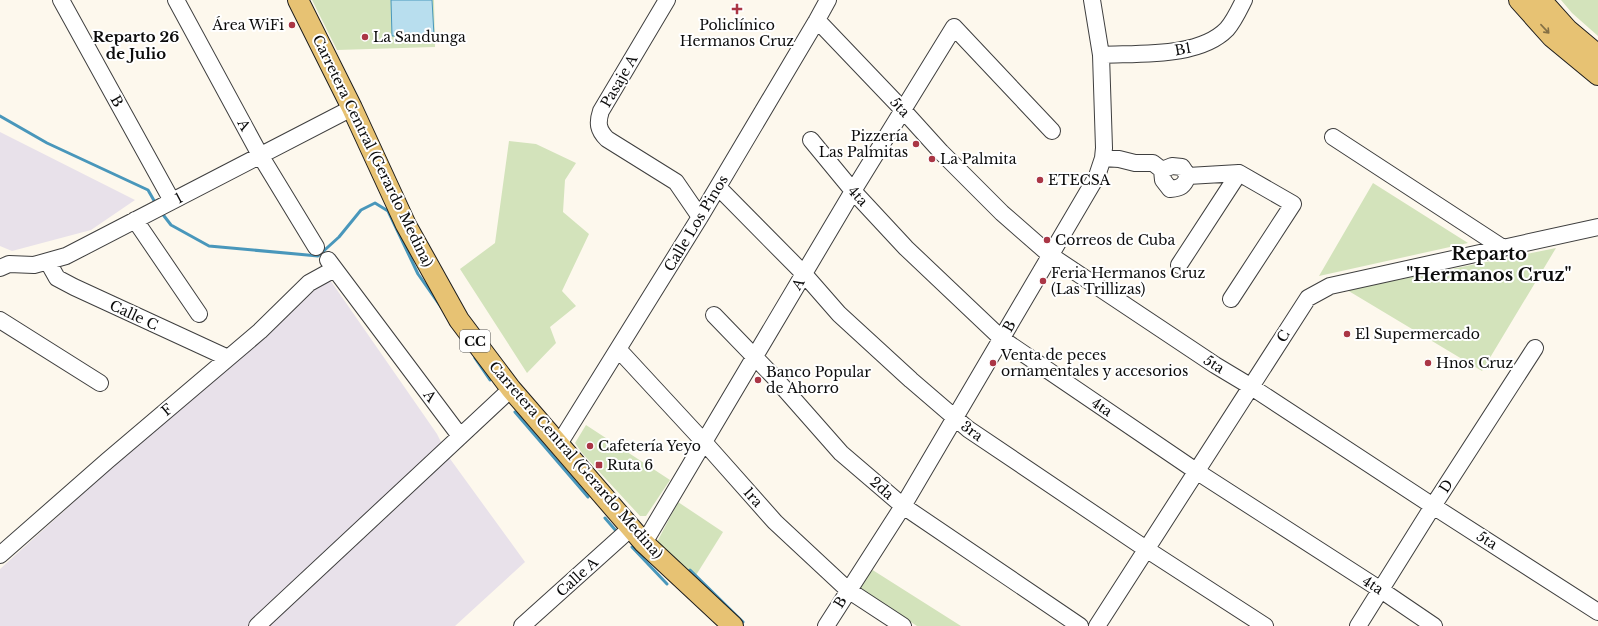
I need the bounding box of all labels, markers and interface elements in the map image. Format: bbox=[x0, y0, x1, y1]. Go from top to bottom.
marker: Policlínico Hermanos Cruz bbox=[731, 3, 743, 15]
place label: Área WiFi bbox=[211, 16, 284, 34]
place label: Policlínico Hermanos Cruz bbox=[680, 16, 794, 50]
marker: Área WiFi bbox=[287, 20, 297, 30]
one-way arrow bbox=[1540, 23, 1549, 33]
district label: Reparto 26 de Julio bbox=[93, 27, 179, 63]
place label: La Sandunga bbox=[373, 28, 466, 46]
street label: Carretera Central (Gerardo Medina) bbox=[309, 32, 437, 270]
marker: La Sandunga bbox=[360, 32, 370, 42]
street label: B1 bbox=[1173, 39, 1193, 59]
street label: Pasaje A bbox=[597, 51, 641, 111]
street label: B bbox=[107, 92, 128, 110]
street label: 5ta bbox=[886, 93, 914, 121]
street label: A bbox=[233, 115, 255, 134]
place label: Pizzería Las Palmitas bbox=[819, 127, 908, 161]
marker: Pizzería Las Palmitas bbox=[911, 139, 921, 149]
place label: La Palmita bbox=[940, 150, 1017, 168]
marker: La Palmita bbox=[927, 154, 937, 164]
street label: Calle Los Pinos bbox=[660, 171, 732, 275]
place label: ETECSA bbox=[1048, 171, 1111, 189]
marker: ETECSA bbox=[1035, 175, 1045, 185]
street label: 4ta bbox=[844, 182, 872, 210]
street label: 1 bbox=[172, 189, 186, 207]
place label: Correos de Cuba bbox=[1055, 231, 1175, 249]
marker: Correos de Cuba bbox=[1042, 235, 1052, 245]
district label: Reparto "Hermanos Cruz" bbox=[1406, 243, 1572, 286]
place label: Feria Hermanos Cruz (Las Trillizas) bbox=[1051, 264, 1205, 298]
street label: A bbox=[787, 275, 809, 294]
marker: Feria Hermanos Cruz (Las Trillizas) bbox=[1038, 276, 1048, 286]
street label: Calle C bbox=[107, 296, 161, 334]
street label: B bbox=[999, 317, 1020, 335]
place label: El Supermercado bbox=[1355, 325, 1480, 343]
street label: C bbox=[1272, 326, 1294, 346]
marker: El Supermercado bbox=[1342, 329, 1352, 339]
road number: CC bbox=[460, 330, 490, 352]
place label: Venta de peces ornamentales y accesorios bbox=[1000, 346, 1188, 380]
street label: 5ta bbox=[1200, 351, 1228, 377]
place label: Hnos Cruz bbox=[1436, 354, 1513, 372]
street label: Carretera Central (Gerardo Medina) bbox=[485, 357, 667, 563]
marker: Venta de peces ornamentales y accesorios bbox=[988, 358, 998, 368]
marker: Hnos Cruz bbox=[1423, 358, 1433, 368]
place label: Banco Popular de Ahorro bbox=[766, 363, 871, 397]
marker: Banco Popular de Ahorro bbox=[753, 375, 763, 385]
street label: A bbox=[419, 385, 441, 406]
street label: 4ta bbox=[1088, 394, 1116, 421]
street label: F bbox=[158, 400, 177, 420]
street label: 3ra bbox=[957, 417, 987, 445]
place label: Cafetería Yeyo bbox=[598, 437, 701, 455]
marker: Cafetería Yeyo bbox=[585, 441, 595, 451]
place label: Ruta 6 bbox=[607, 456, 653, 474]
marker: Ruta 6 bbox=[594, 460, 604, 470]
street label: 2da bbox=[866, 473, 898, 503]
street label: D bbox=[1435, 476, 1457, 496]
street label: 1ra bbox=[739, 483, 767, 511]
street label: 5ta bbox=[1473, 527, 1501, 553]
street label: Calle A bbox=[552, 553, 602, 601]
street label: 4ta bbox=[1359, 572, 1387, 598]
street label: B bbox=[830, 592, 851, 611]

